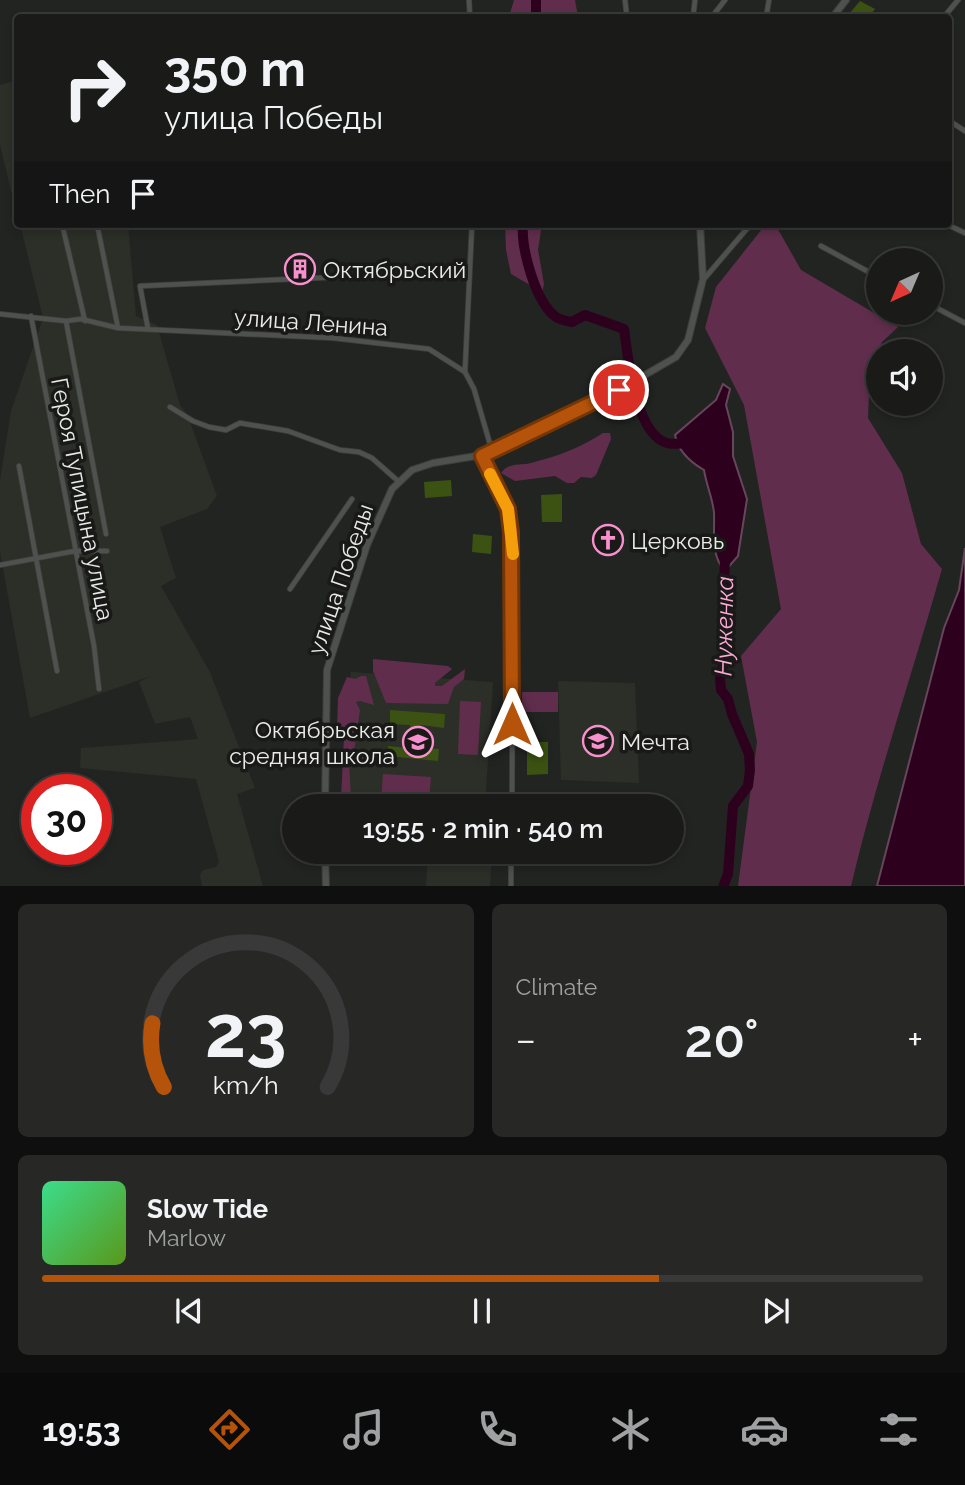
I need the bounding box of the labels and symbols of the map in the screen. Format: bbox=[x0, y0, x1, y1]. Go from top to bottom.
north arrow bbox=[866, 248, 943, 326]
building icon: Октябрьский bbox=[283, 252, 317, 286]
place label: Октябрьский bbox=[323, 256, 466, 283]
street label: улица Ленина bbox=[233, 303, 389, 341]
pin bbox=[589, 360, 649, 420]
street label: Героя Тупицына улица bbox=[46, 375, 120, 623]
street label: улица Победы bbox=[302, 500, 378, 658]
church icon: Церковь bbox=[591, 523, 625, 557]
place label: Церковь bbox=[631, 527, 724, 554]
water label: Нуженка bbox=[709, 576, 739, 676]
position arrow bbox=[475, 687, 549, 761]
place label: Октябрьская средняя школа bbox=[229, 716, 395, 769]
school or university icon: Мечта bbox=[581, 724, 615, 758]
school or university icon: Октябрьская средняя школа bbox=[401, 725, 435, 759]
place label: Мечта bbox=[621, 728, 690, 755]
speed limit sign: 30 bbox=[21, 774, 112, 865]

